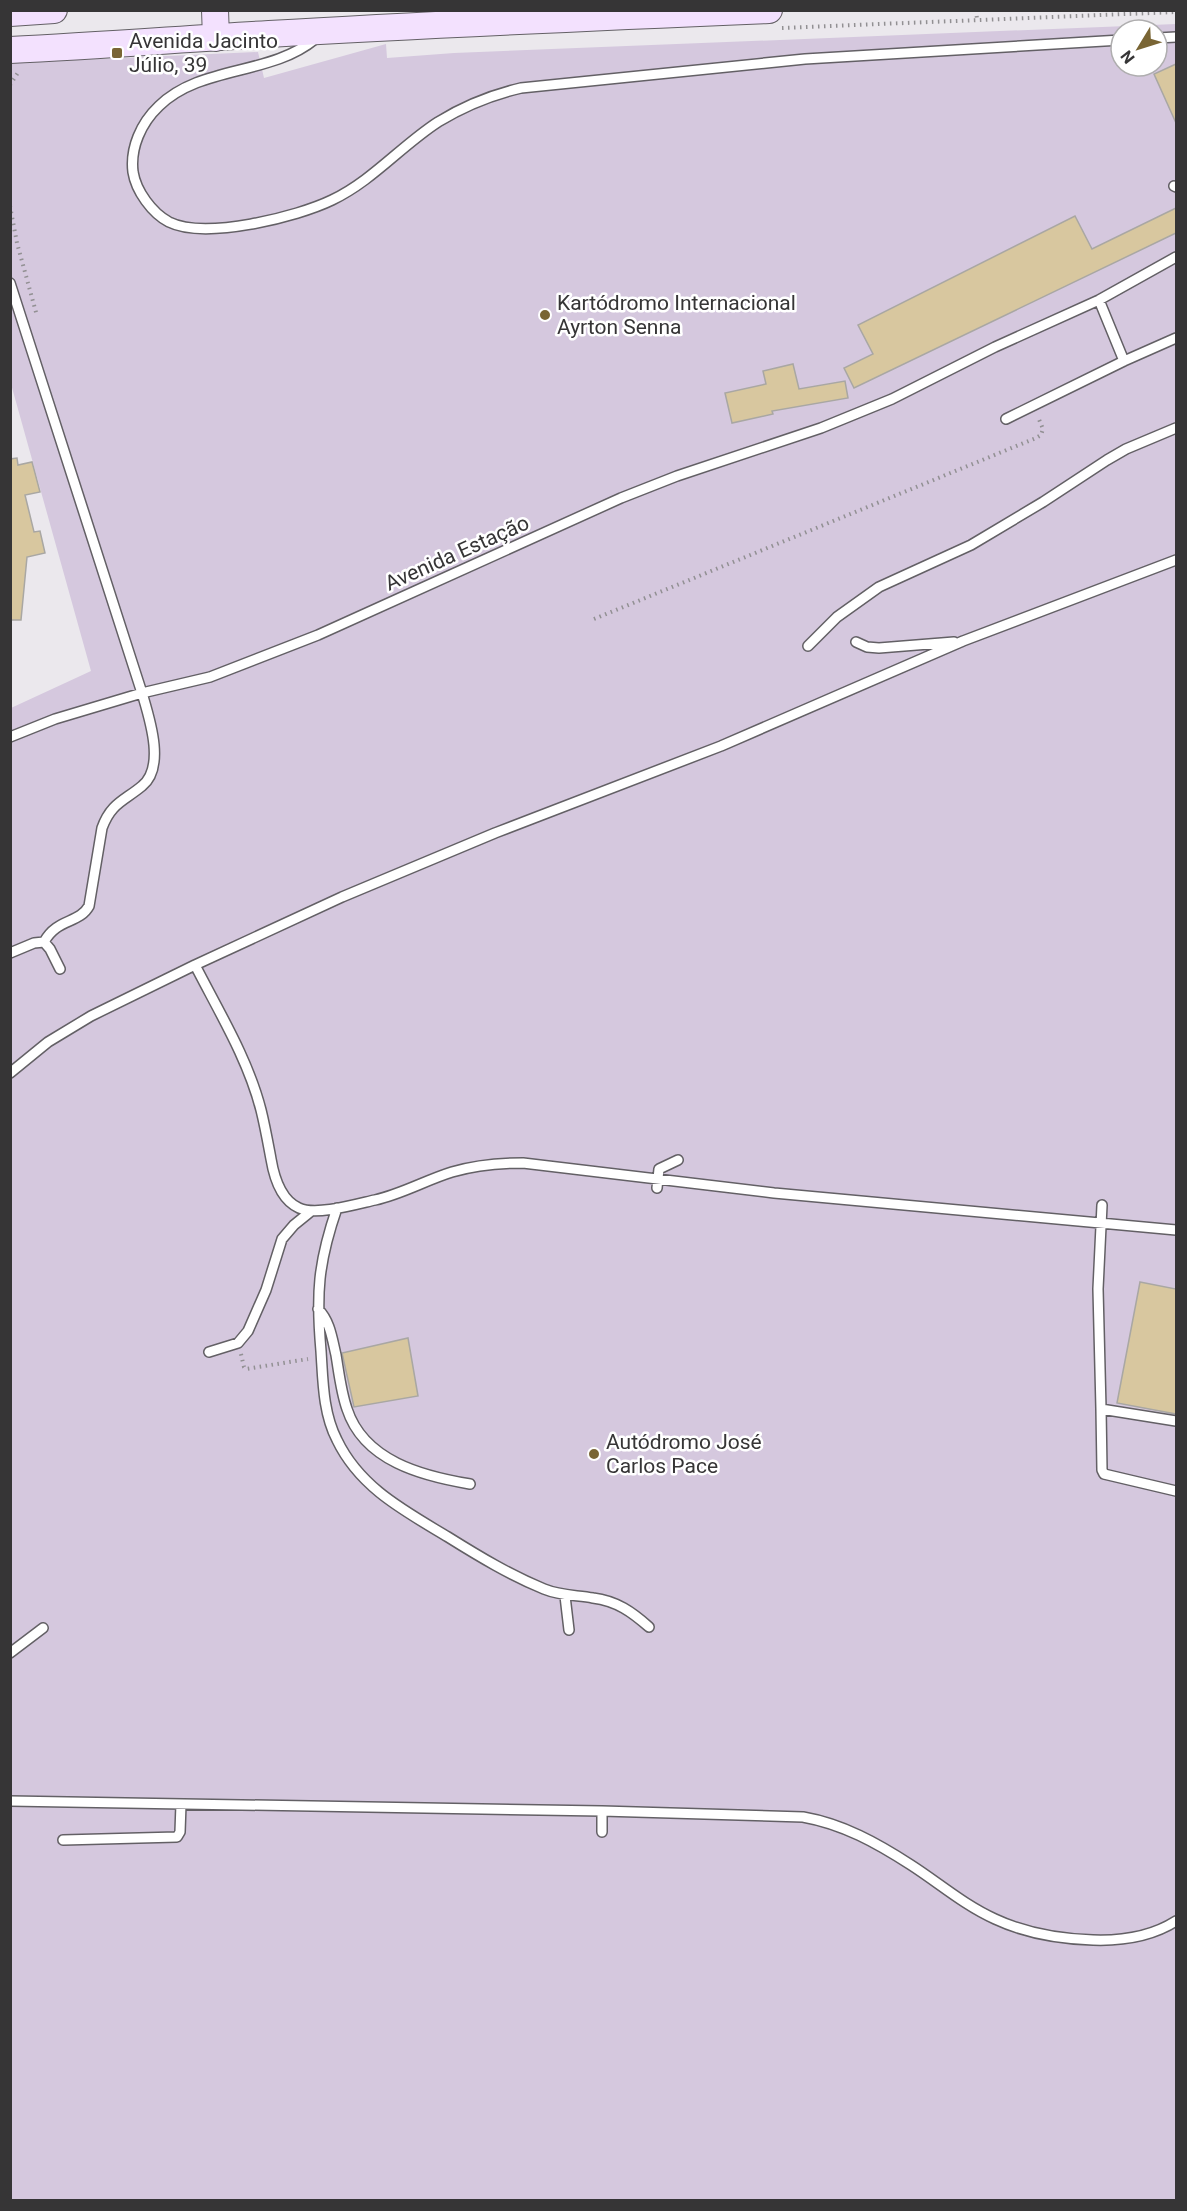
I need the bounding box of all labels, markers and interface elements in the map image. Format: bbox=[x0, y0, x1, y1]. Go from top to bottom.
north arrow bbox=[1109, 18, 1169, 78]
place label: Avenida Jacinto Júlio, 39 bbox=[129, 29, 278, 77]
marker: Avenida Jacinto Júlio, 39 bbox=[110, 46, 124, 60]
text: N bbox=[1117, 47, 1139, 67]
place label: Kartódromo Internacional Ayrton Senna bbox=[557, 291, 796, 339]
marker: Kartódromo Internacional Ayrton Senna bbox=[538, 308, 552, 322]
street label: Avenida Estação bbox=[381, 511, 533, 595]
place label: Autódromo José Carlos Pace bbox=[606, 1430, 762, 1478]
marker: Autódromo José Carlos Pace bbox=[587, 1447, 601, 1461]

